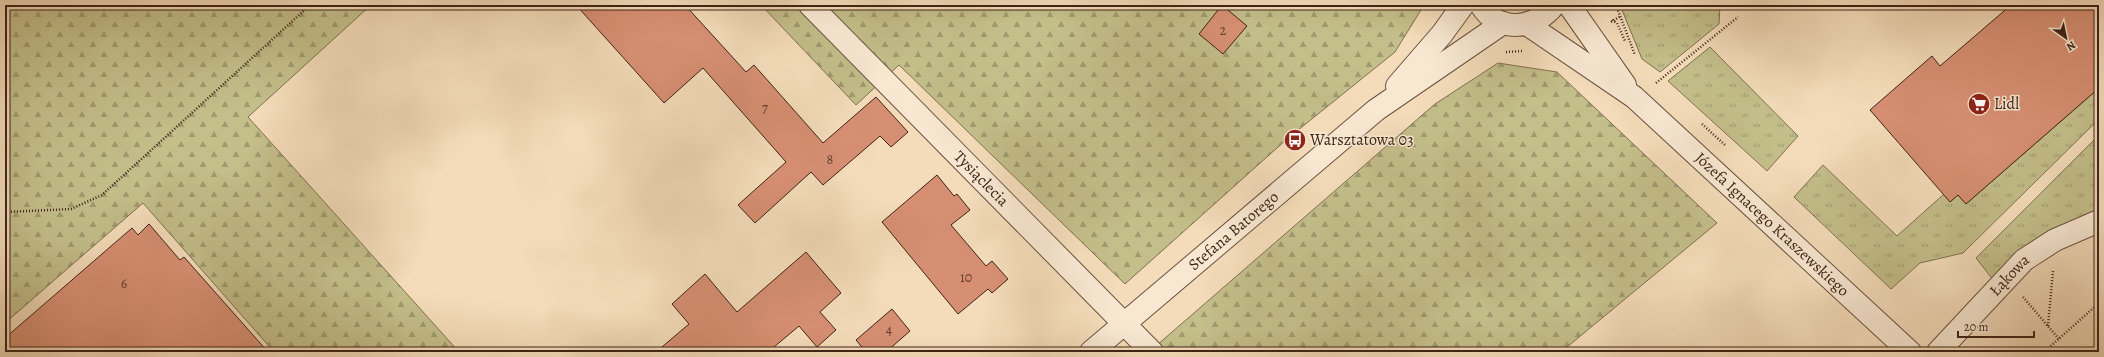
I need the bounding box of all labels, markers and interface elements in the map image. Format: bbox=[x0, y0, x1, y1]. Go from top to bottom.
north arrow bbox=[2046, 18, 2086, 58]
house number: 2 bbox=[1220, 21, 1227, 40]
text: N bbox=[2064, 37, 2079, 54]
supermarket icon: Lidl bbox=[1966, 91, 1992, 117]
place label: Lidl bbox=[1994, 93, 2019, 115]
house number: 7 bbox=[762, 99, 768, 118]
bus stop icon: Warsztatowa 03 bbox=[1282, 127, 1308, 153]
place label: Warsztatowa 03 bbox=[1309, 129, 1414, 151]
street label: Tysiąclecia bbox=[949, 146, 1014, 212]
street label: Józefa Ignacego Kraszewskiego bbox=[1690, 148, 1854, 301]
house number: 8 bbox=[827, 150, 834, 169]
street label: Stefana Batorego bbox=[1184, 186, 1283, 276]
street label: Łąkowa bbox=[1985, 248, 2034, 301]
house number: 10 bbox=[960, 268, 972, 287]
house number: 6 bbox=[121, 274, 127, 293]
scale bar bbox=[1958, 313, 2034, 339]
text: 20 m bbox=[1964, 319, 1988, 335]
house number: 4 bbox=[886, 320, 892, 339]

